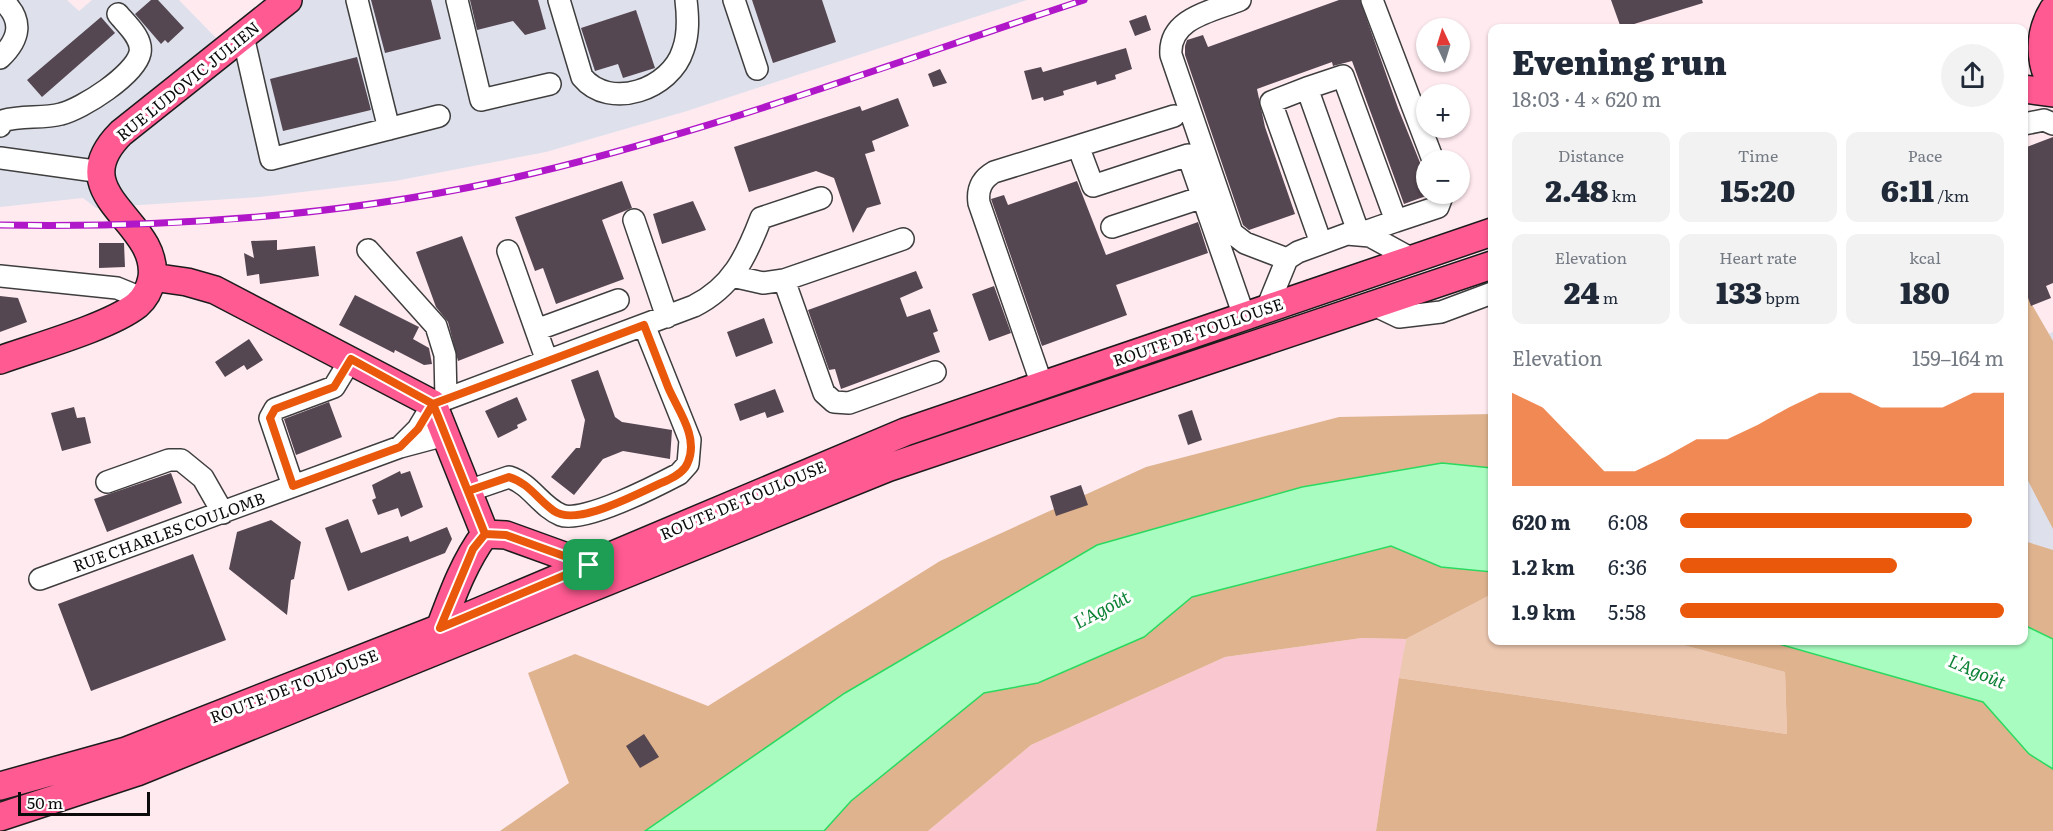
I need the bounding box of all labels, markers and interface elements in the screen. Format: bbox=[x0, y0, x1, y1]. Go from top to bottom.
street label: RUE LUDOVIC JULIEN bbox=[111, 15, 264, 146]
north arrow bbox=[1416, 18, 1470, 72]
map controls bbox=[1416, 18, 1470, 204]
text: Evening run bbox=[1512, 36, 1727, 85]
button: share bbox=[1941, 44, 2004, 107]
text: 18:03 · 4 × 620 m bbox=[1512, 83, 1661, 113]
button: + bbox=[1416, 84, 1470, 138]
text: Distance bbox=[1558, 143, 1624, 167]
text: Time bbox=[1738, 143, 1778, 167]
text: Pace bbox=[1908, 143, 1942, 167]
button: − bbox=[1416, 150, 1470, 204]
text: 2.48 bbox=[1545, 167, 1608, 211]
text: 15:20 bbox=[1720, 167, 1796, 211]
text: 6:11 bbox=[1881, 167, 1934, 211]
text: km bbox=[1608, 183, 1637, 207]
text: /km bbox=[1934, 183, 1969, 207]
text: Elevation bbox=[1555, 245, 1627, 269]
text: Heart rate bbox=[1719, 245, 1797, 269]
text: kcal bbox=[1909, 245, 1941, 269]
text: 24 bbox=[1564, 269, 1599, 313]
text: 133 bbox=[1716, 269, 1762, 313]
text: 180 bbox=[1900, 269, 1950, 313]
text: m bbox=[1599, 285, 1618, 309]
text: bpm bbox=[1762, 285, 1800, 309]
street label: ROUTE DE TOULOUSE bbox=[1109, 291, 1286, 371]
text: Elevation bbox=[1512, 342, 1602, 372]
text: 159–164 m bbox=[1912, 342, 2004, 372]
street label: ROUTE DE TOULOUSE bbox=[656, 453, 829, 545]
street label: RUE CHARLES COULOMB bbox=[69, 485, 268, 577]
text: 620 m bbox=[1512, 506, 1571, 536]
text: 6:08 bbox=[1608, 506, 1648, 536]
pin bbox=[563, 539, 614, 590]
icon: arrive bbox=[572, 548, 605, 581]
text: 1.2 km bbox=[1512, 551, 1575, 581]
text: 6:36 bbox=[1608, 551, 1647, 581]
water label: L'Agoût bbox=[1068, 582, 1134, 635]
text: 1.9 km bbox=[1512, 596, 1576, 626]
text: 5:58 bbox=[1608, 596, 1646, 626]
street label: ROUTE DE TOULOUSE bbox=[206, 642, 381, 728]
water label: L'Agoût bbox=[1944, 646, 2011, 695]
scale bar bbox=[18, 789, 150, 816]
text: 50 m bbox=[27, 790, 63, 814]

